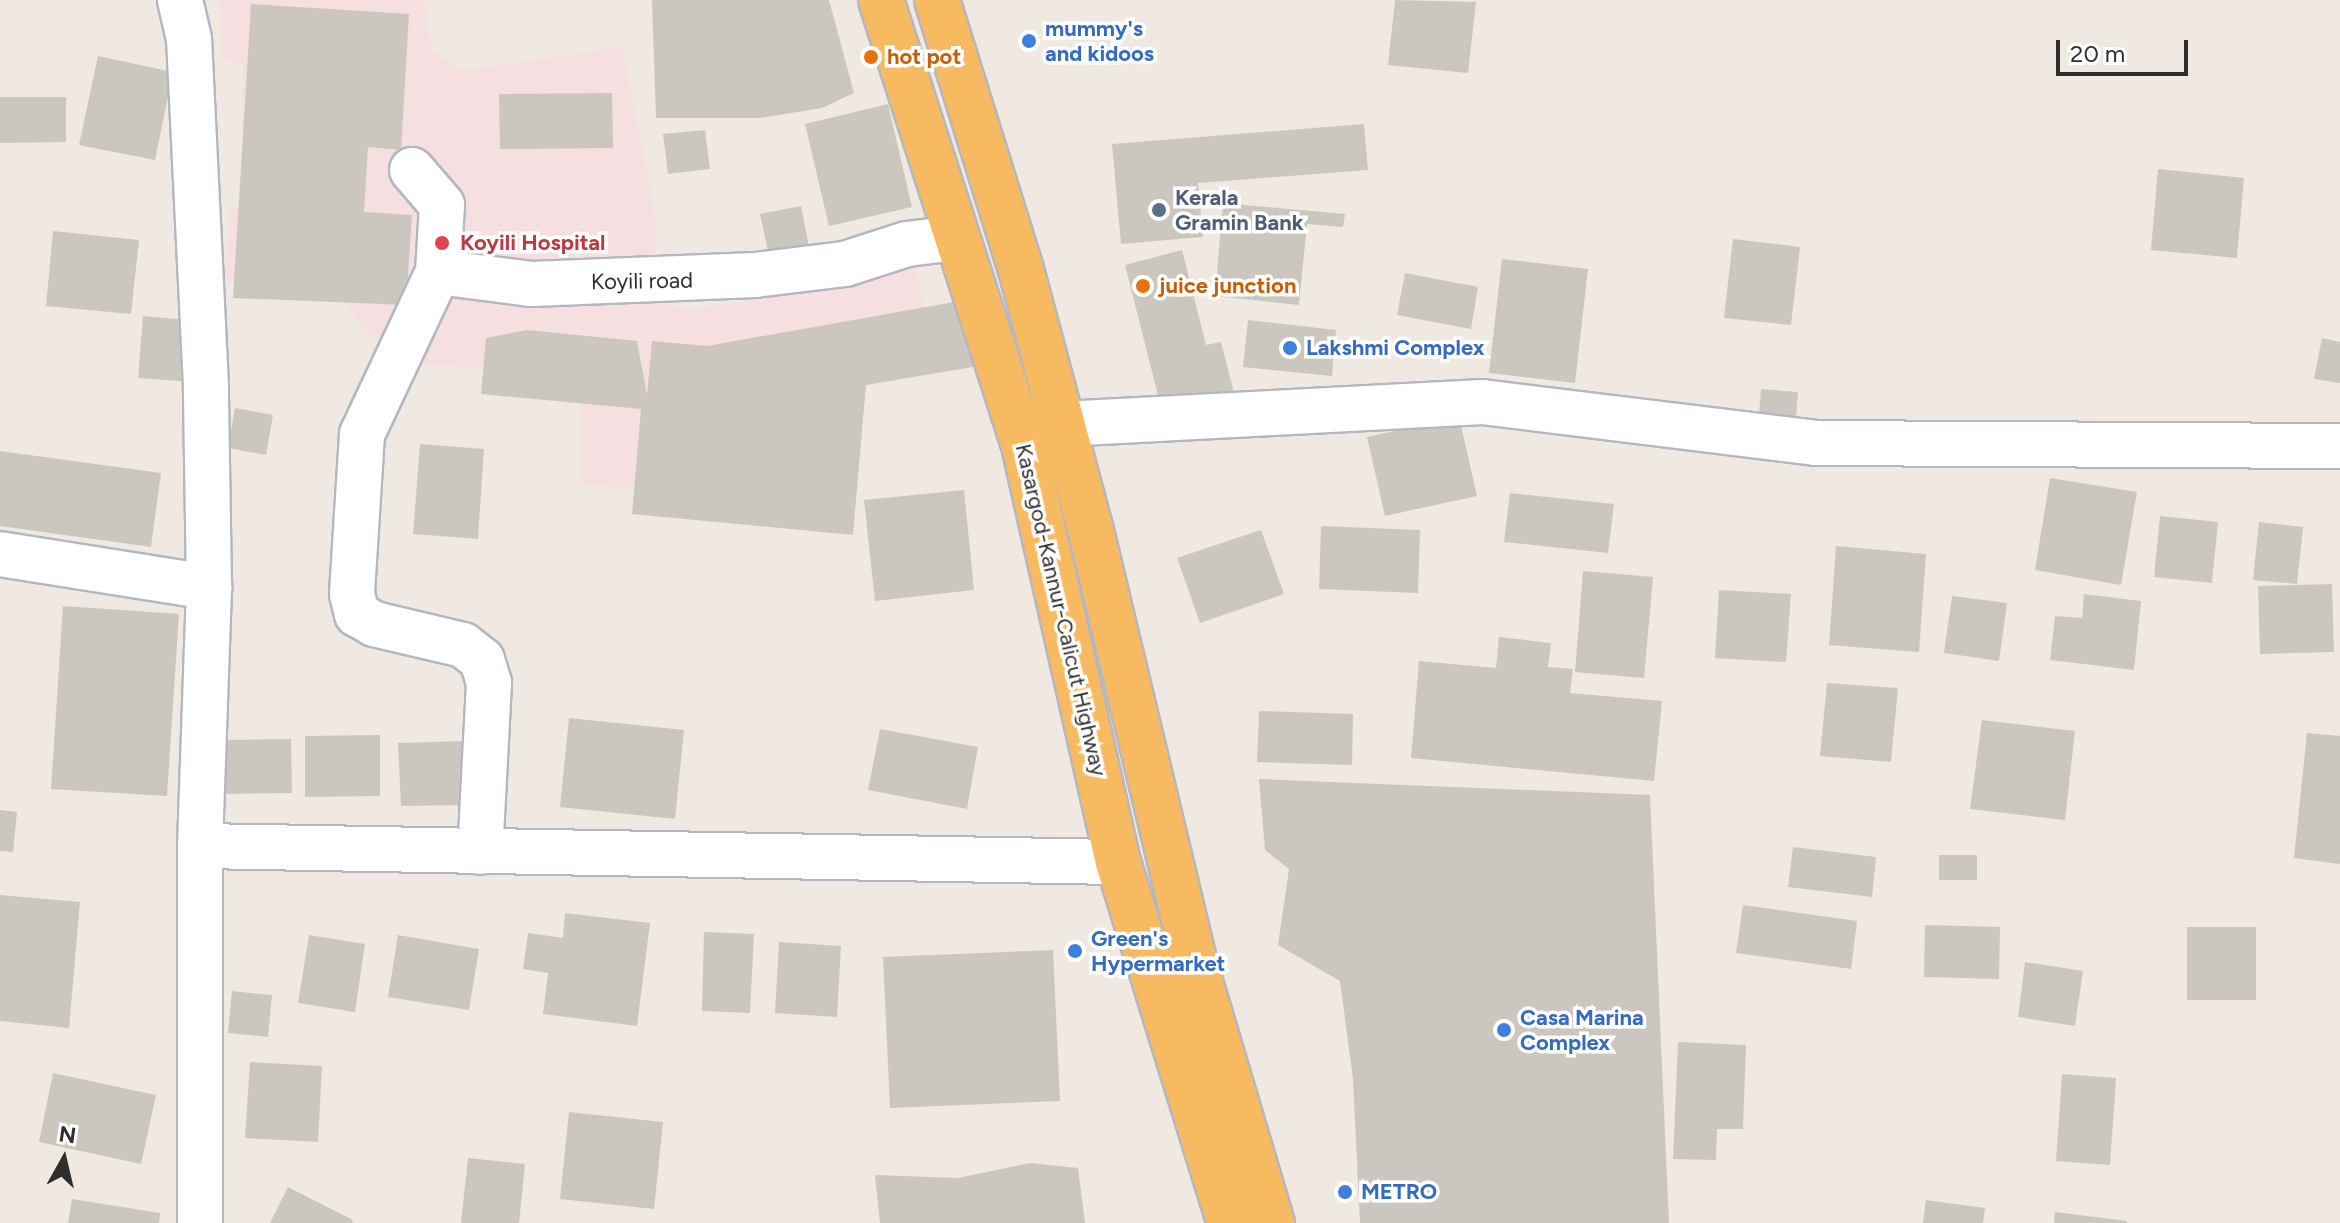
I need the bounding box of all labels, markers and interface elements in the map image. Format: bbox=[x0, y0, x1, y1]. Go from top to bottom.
place label: mummy's and kidoos bbox=[1045, 15, 1154, 66]
scale bar bbox=[2060, 24, 2192, 74]
marker: mummy's and kidoos bbox=[1020, 32, 1038, 50]
text: 20 m bbox=[2070, 39, 2125, 68]
place label: hot pot bbox=[887, 44, 961, 70]
marker: hot pot bbox=[862, 48, 880, 66]
place label: Kerala Gramin Bank bbox=[1175, 184, 1304, 236]
marker: Kerala Gramin Bank bbox=[1150, 201, 1168, 219]
place label: Koyili Hospital bbox=[460, 230, 605, 256]
marker: Koyili Hospital bbox=[431, 232, 453, 254]
street label: Koyili road bbox=[591, 267, 693, 295]
place label: juice junction bbox=[1159, 273, 1296, 299]
marker: juice junction bbox=[1134, 277, 1152, 295]
place label: Lakshmi Complex bbox=[1306, 335, 1484, 361]
marker: Lakshmi Complex bbox=[1281, 339, 1299, 357]
street label: Kasargod-Kannur-Calicut Highway bbox=[1010, 441, 1112, 779]
place label: Green's Hypermarket bbox=[1091, 925, 1225, 976]
marker: Green's Hypermarket bbox=[1066, 942, 1084, 960]
place label: Casa Marina Complex bbox=[1520, 1004, 1644, 1056]
marker: Casa Marina Complex bbox=[1495, 1021, 1513, 1039]
north arrow bbox=[24, 1119, 104, 1199]
text: N bbox=[57, 1120, 78, 1149]
place label: METRO bbox=[1361, 1179, 1437, 1205]
marker: METRO bbox=[1336, 1183, 1354, 1201]

